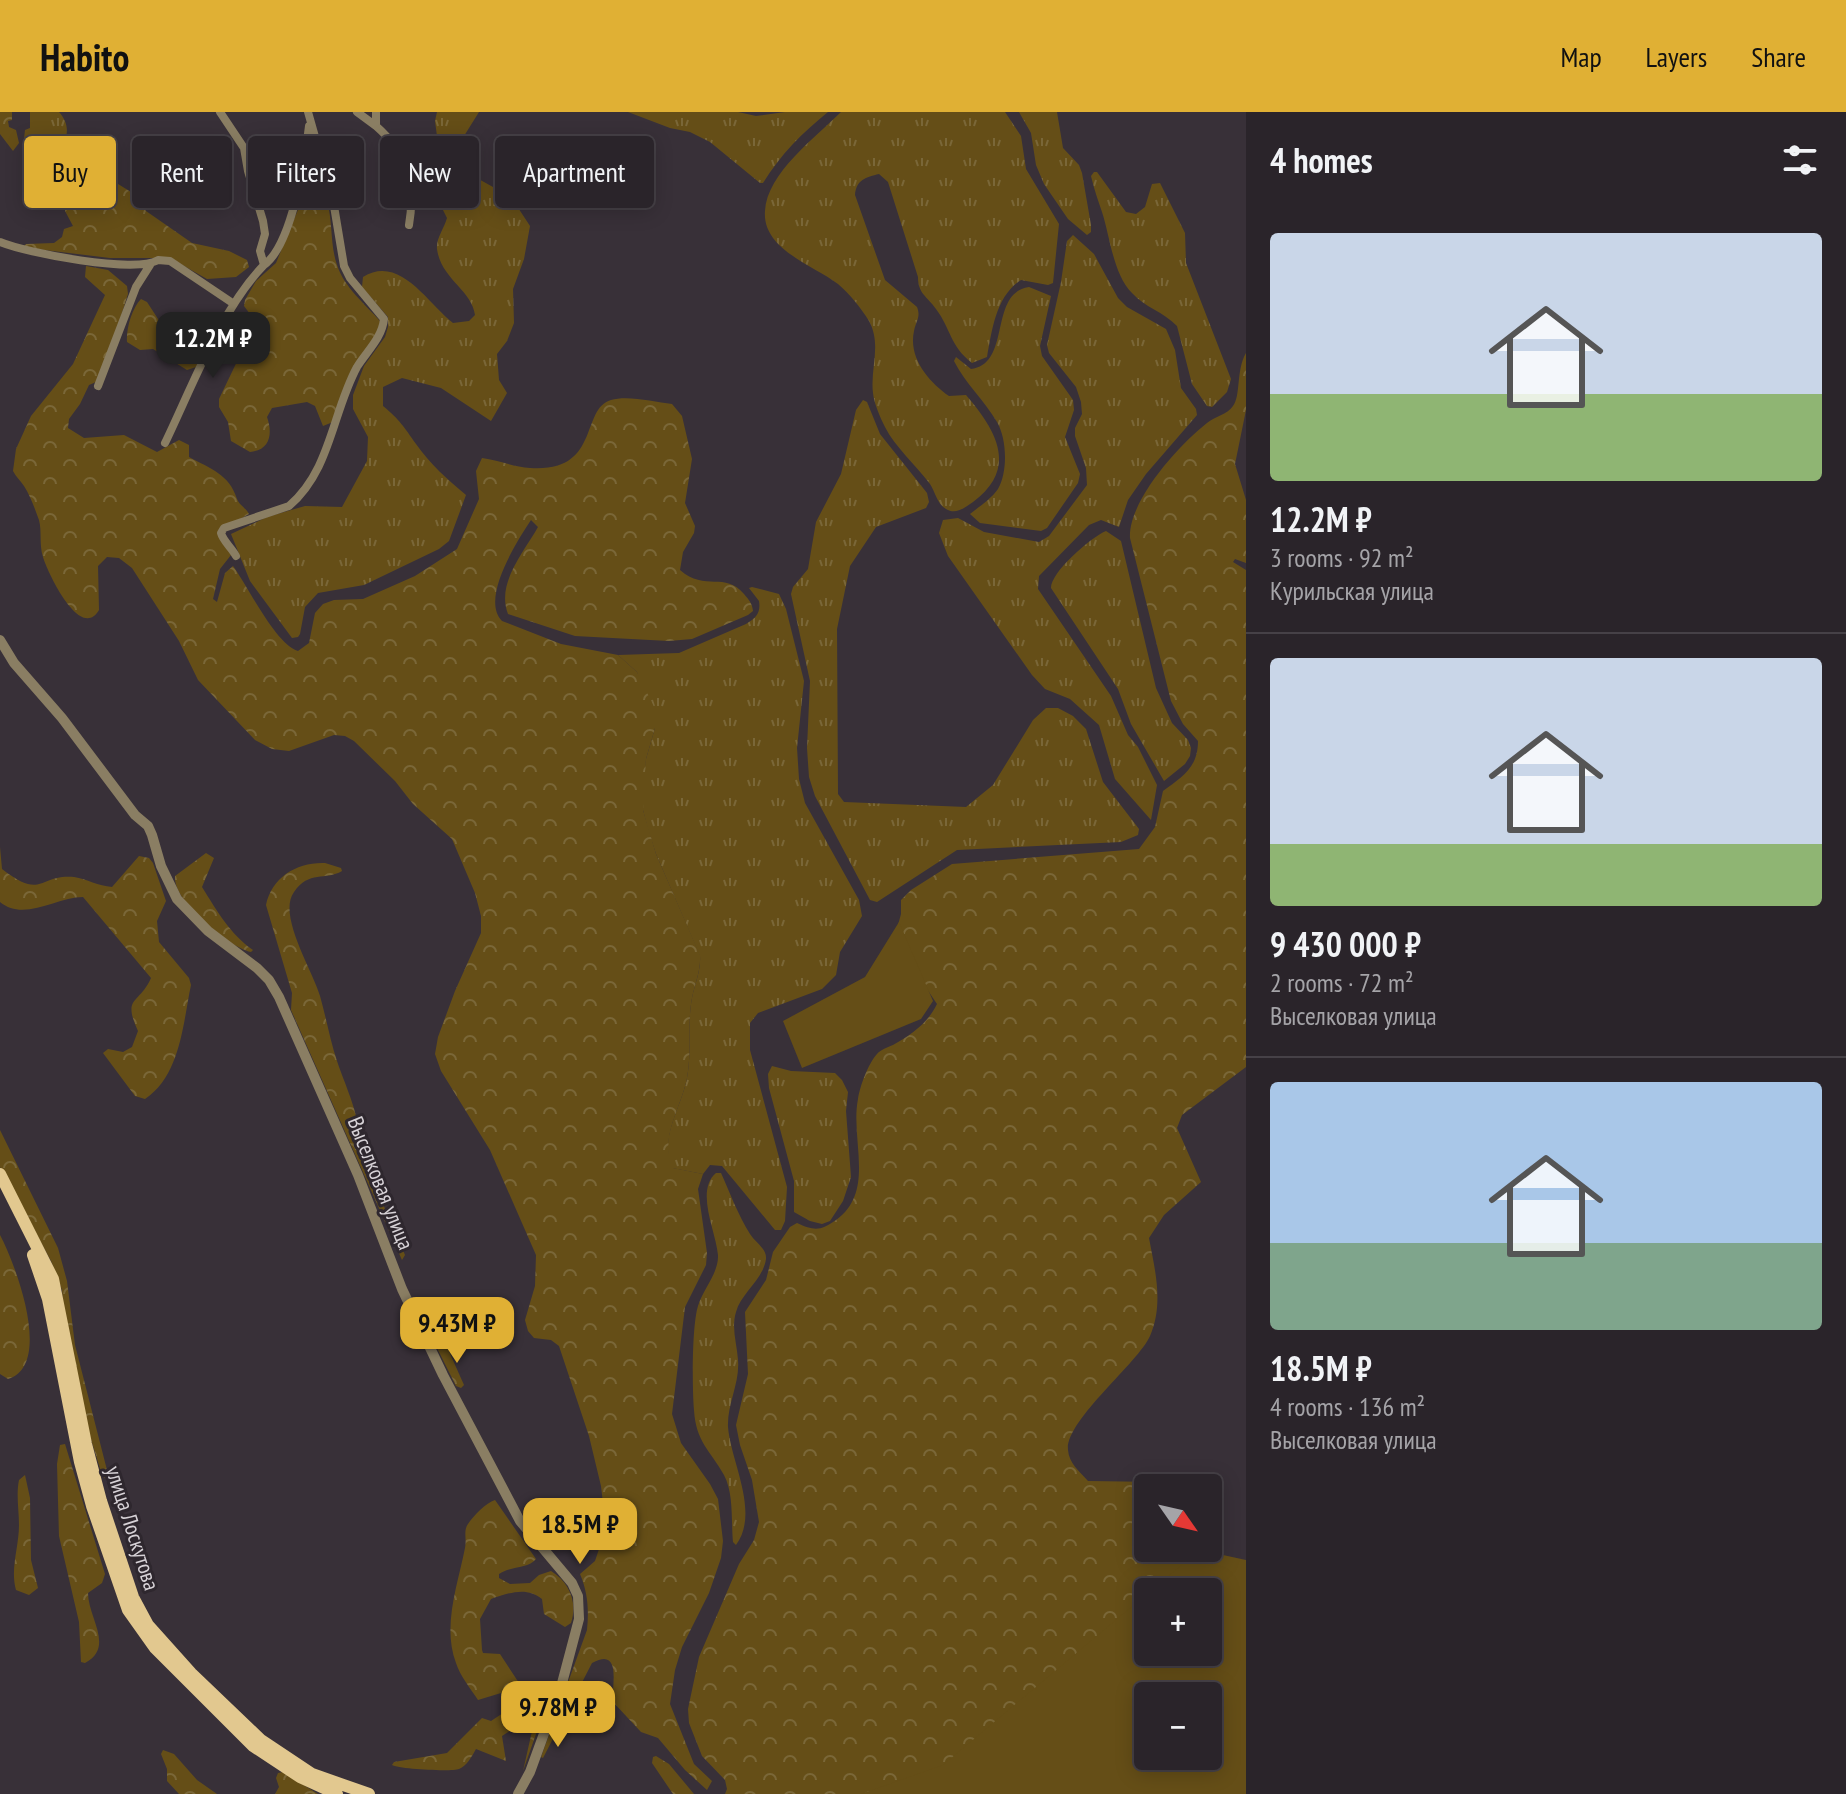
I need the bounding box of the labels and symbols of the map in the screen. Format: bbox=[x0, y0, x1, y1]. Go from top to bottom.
pin: 12.2M ₽ bbox=[139, 312, 287, 380]
street label: Выселковая улица bbox=[342, 1112, 420, 1254]
pin: 9.43M ₽ bbox=[383, 1297, 531, 1365]
street label: улица Лоскутова bbox=[100, 1462, 166, 1594]
north arrow bbox=[1134, 1474, 1222, 1562]
pin: 18.5M ₽ bbox=[506, 1498, 654, 1566]
pin: 9.78M ₽ bbox=[484, 1681, 632, 1749]

